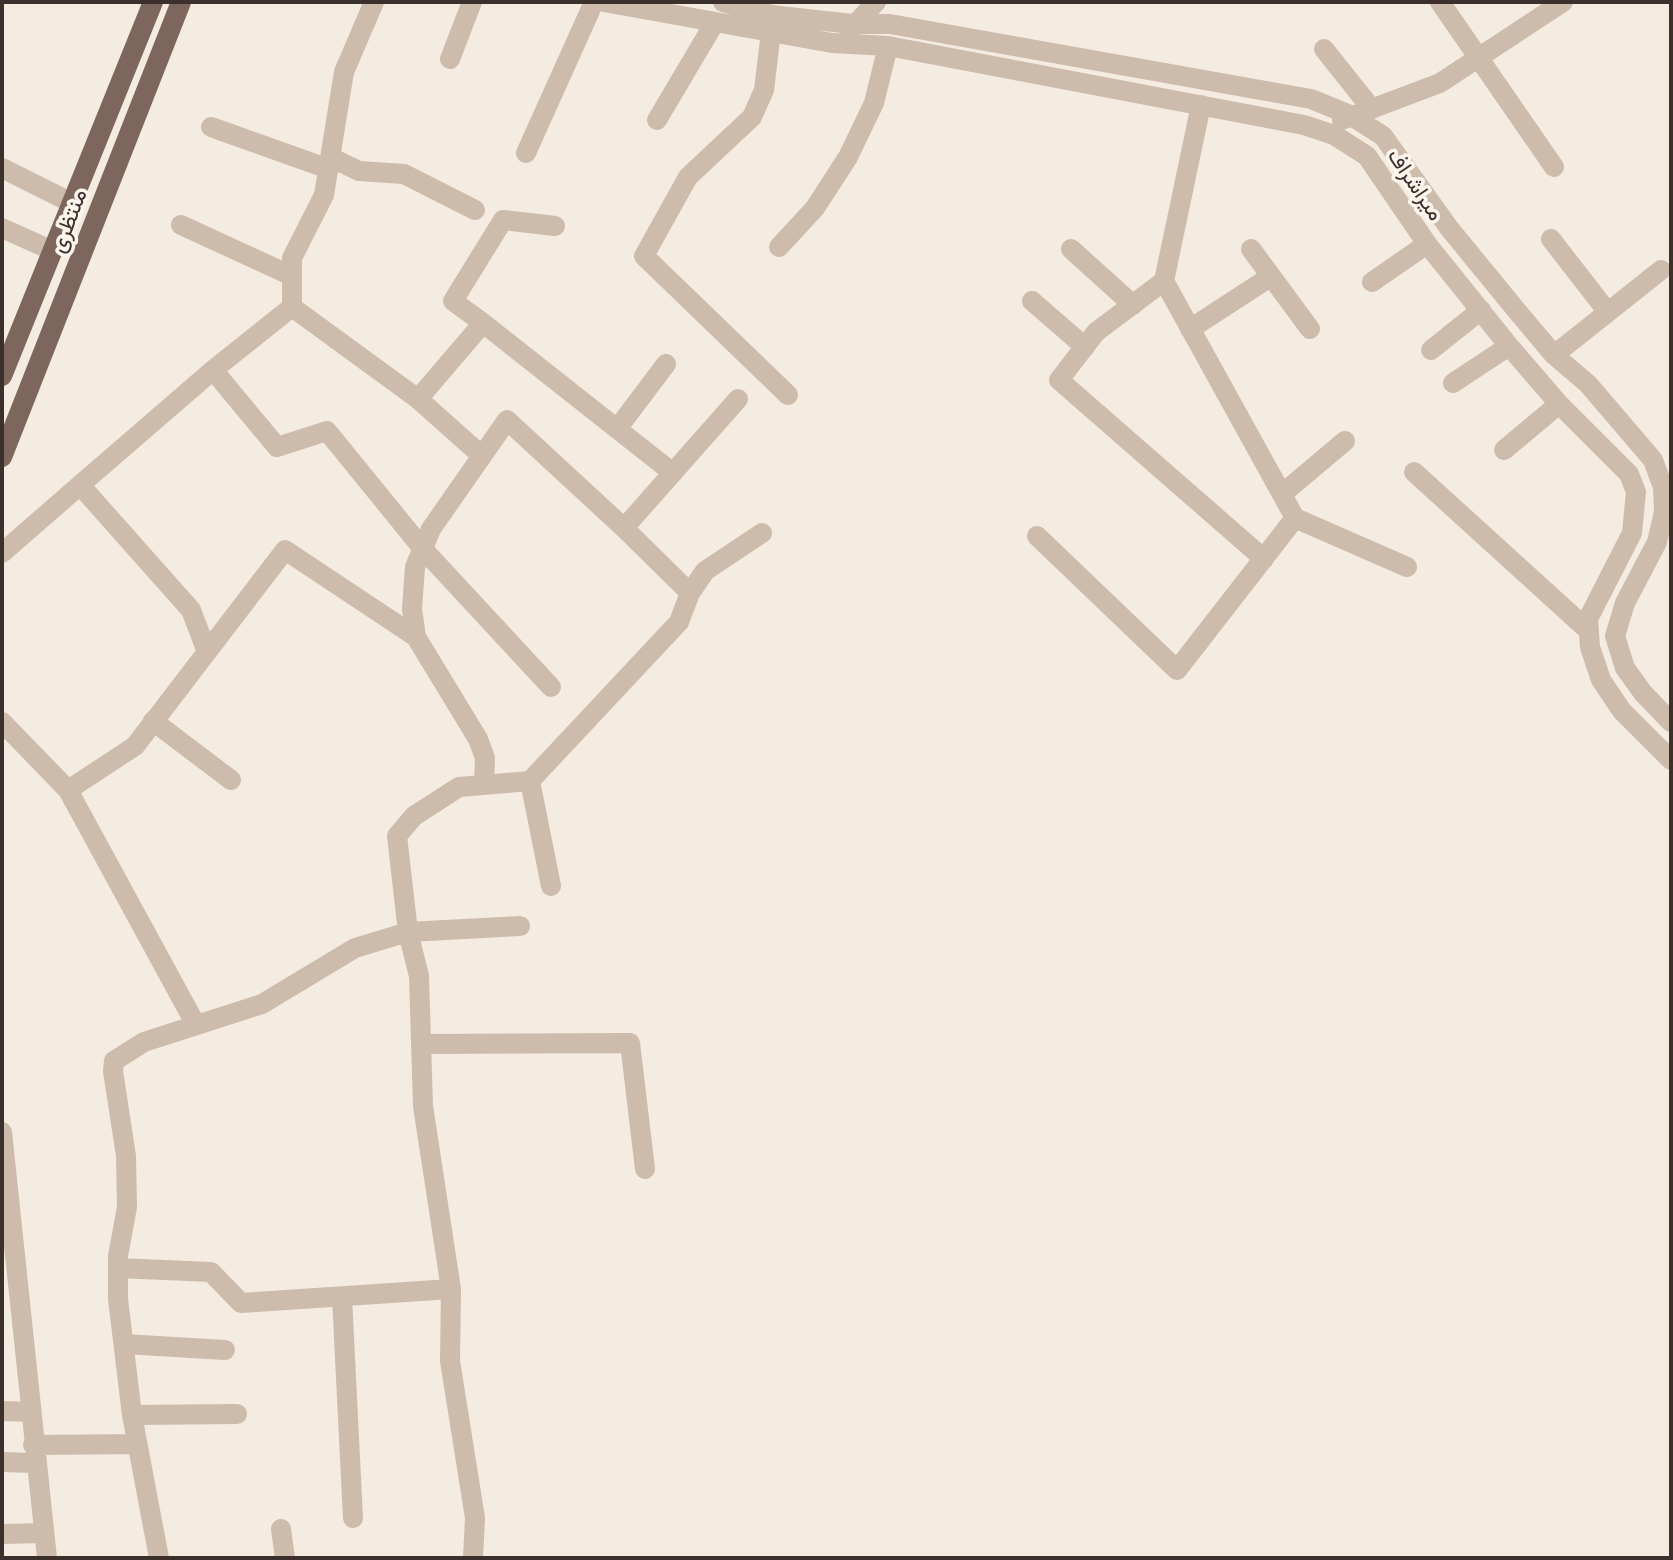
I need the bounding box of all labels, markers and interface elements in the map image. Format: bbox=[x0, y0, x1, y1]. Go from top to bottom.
street label: میراشراف bbox=[1381, 144, 1449, 226]
street label: منتظری bbox=[45, 186, 93, 256]

